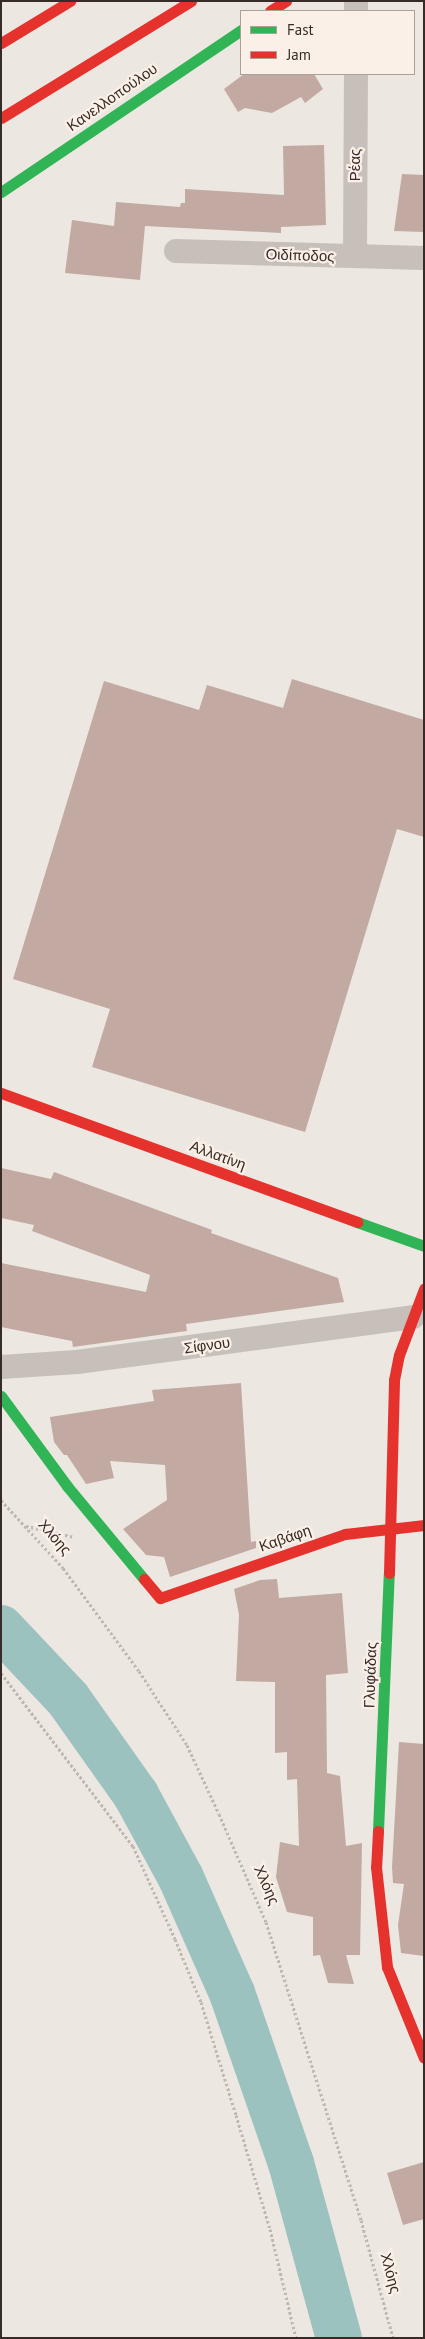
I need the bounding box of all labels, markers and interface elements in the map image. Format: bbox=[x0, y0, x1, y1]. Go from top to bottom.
legend bbox=[240, 10, 415, 75]
text: Fast bbox=[287, 20, 314, 39]
text: Jam bbox=[287, 45, 311, 64]
street label: Κανελλοπούλου bbox=[63, 59, 161, 135]
street label: Ρέας bbox=[346, 149, 364, 181]
street label: Οιδίποδος bbox=[265, 245, 335, 265]
street label: Αλλατίνη bbox=[187, 1137, 249, 1173]
street label: Σίφνου bbox=[183, 1333, 231, 1357]
street label: Χλόης bbox=[35, 1516, 75, 1558]
street label: Καβάφη bbox=[257, 1521, 313, 1555]
street label: Γλυφάδας bbox=[360, 1642, 380, 1708]
street label: Χλόης bbox=[250, 1863, 284, 1907]
street label: Χλόης bbox=[377, 2251, 405, 2295]

